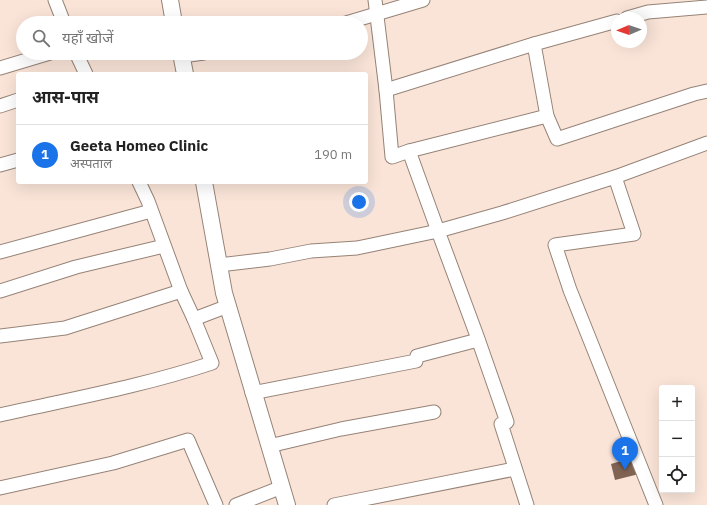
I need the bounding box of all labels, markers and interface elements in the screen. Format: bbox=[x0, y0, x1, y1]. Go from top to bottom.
north arrow bbox=[611, 12, 647, 48]
search box bbox=[16, 16, 368, 60]
icon: search bbox=[30, 27, 52, 49]
text: यहाँ खोजें bbox=[62, 28, 113, 47]
text: आस-पास bbox=[32, 86, 99, 108]
text: Geeta Homeo Clinic bbox=[70, 136, 208, 155]
text: 1 bbox=[41, 146, 49, 163]
text: 190 m bbox=[314, 146, 352, 163]
text: अस्पताल bbox=[70, 155, 112, 172]
your location bbox=[349, 192, 369, 212]
map controls bbox=[659, 385, 695, 493]
button: + bbox=[659, 385, 695, 421]
button: − bbox=[659, 421, 695, 457]
pin: 1 bbox=[612, 437, 638, 470]
button: locate bbox=[659, 457, 695, 493]

